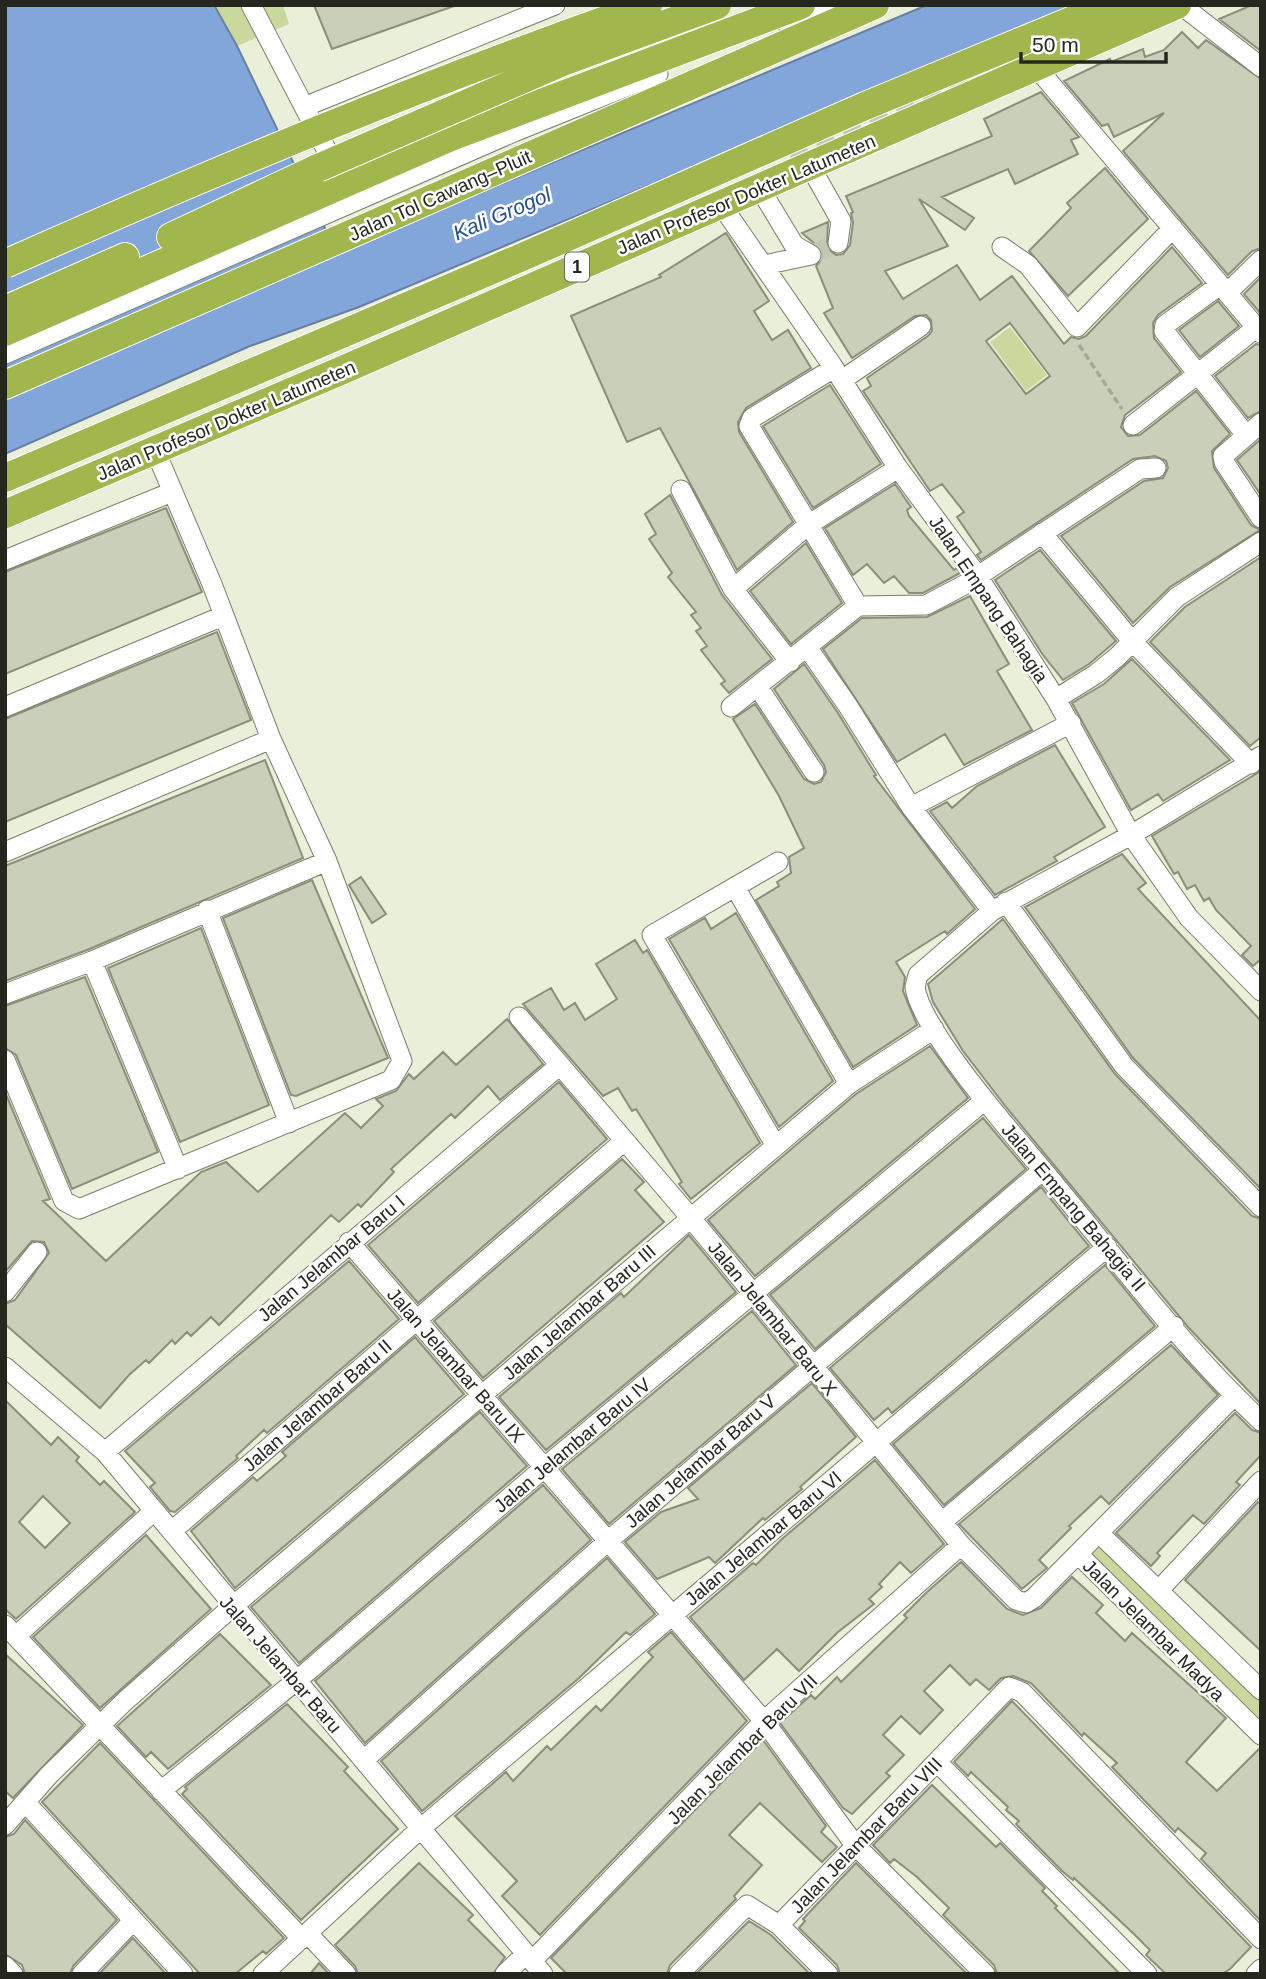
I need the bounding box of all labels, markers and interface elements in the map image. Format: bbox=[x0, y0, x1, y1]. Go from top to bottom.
scale bar bbox=[1021, 21, 1166, 65]
text: 50 m bbox=[1032, 33, 1079, 56]
street label: Jalan Profesor Dokter Latumeten bbox=[614, 130, 879, 259]
street label: Jalan Tol Cawang–Pluit bbox=[346, 145, 535, 245]
water label: Kali Grogol bbox=[449, 182, 555, 244]
road number: 1 bbox=[565, 253, 589, 282]
street label: Jalan Profesor Dokter Latumeten bbox=[94, 356, 359, 485]
street label: Jalan Empang Bahagia bbox=[925, 512, 1052, 687]
street label: Jalan Empang Bahagia II bbox=[997, 1119, 1150, 1295]
street label: Jalan Jelambar Baru I bbox=[254, 1191, 409, 1326]
street label: Jalan Jelambar Baru X bbox=[704, 1237, 841, 1400]
street label: Jalan Jelambar Baru III bbox=[499, 1240, 660, 1384]
street label: Jalan Jelambar Baru IX bbox=[383, 1284, 529, 1447]
street label: Jalan Jelambar Baru II bbox=[239, 1335, 396, 1476]
street label: Jalan Jelambar Baru IV bbox=[490, 1374, 655, 1517]
street label: Jalan Jelambar Baru V bbox=[621, 1390, 780, 1532]
street label: Jalan Jelambar Baru VI bbox=[681, 1467, 846, 1610]
street label: Jalan Jelambar Madya bbox=[1079, 1555, 1229, 1706]
street label: Jalan Jelambar Baru bbox=[216, 1592, 346, 1737]
street label: Jalan Jelambar Baru VII bbox=[663, 1670, 821, 1828]
street label: Jalan Jelambar Baru VIII bbox=[787, 1753, 946, 1917]

